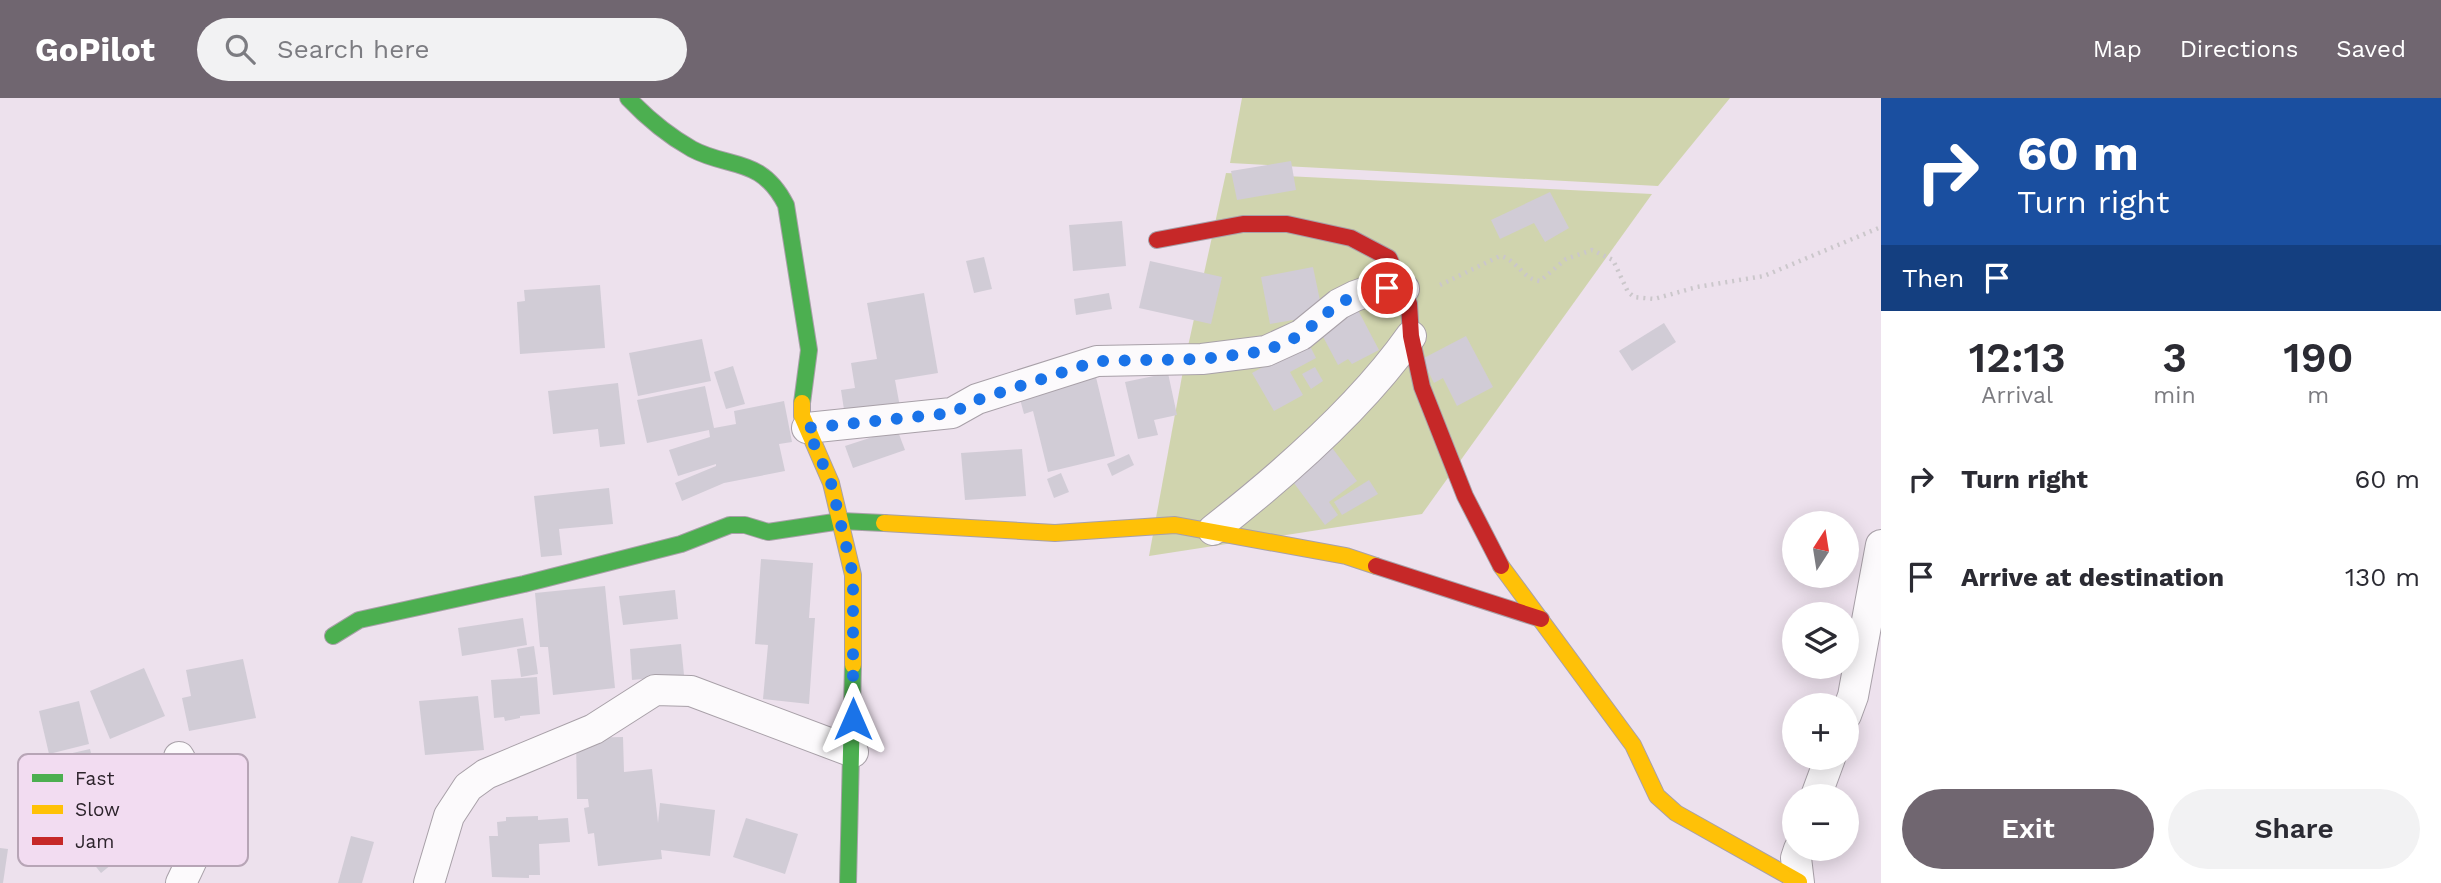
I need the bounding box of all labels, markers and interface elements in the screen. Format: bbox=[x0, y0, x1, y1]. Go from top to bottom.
search box bbox=[197, 18, 687, 81]
text: GoPilot bbox=[35, 30, 155, 69]
icon: search bbox=[221, 30, 259, 68]
text: Search here bbox=[277, 34, 429, 64]
text: Map bbox=[2093, 35, 2142, 63]
text: Directions bbox=[2180, 35, 2298, 63]
text: Saved bbox=[2336, 35, 2406, 63]
text: 60 m bbox=[2017, 124, 2139, 182]
icon: right bbox=[1902, 126, 1993, 217]
text: Turn right bbox=[2017, 183, 2169, 221]
pin bbox=[1357, 258, 1417, 318]
icon: arrive bbox=[1978, 259, 2016, 297]
text: Then bbox=[1902, 263, 1964, 293]
icon: arrive bbox=[1368, 269, 1406, 307]
text: 12:13 bbox=[1969, 333, 2066, 382]
text: 3 bbox=[2162, 333, 2187, 382]
text: 190 bbox=[2283, 333, 2353, 382]
text: Arrival bbox=[1981, 382, 2053, 409]
text: min bbox=[2153, 382, 2196, 409]
text: m bbox=[2307, 382, 2329, 409]
icon: right bbox=[1902, 460, 1940, 498]
text: Turn right bbox=[1961, 464, 2088, 494]
text: 60 m bbox=[2354, 464, 2420, 494]
north arrow bbox=[1782, 511, 1858, 588]
map controls bbox=[1782, 511, 1859, 861]
icon: arrive bbox=[1902, 558, 1940, 596]
text: Arrive at destination bbox=[1961, 562, 2224, 592]
text: 130 m bbox=[2345, 562, 2420, 592]
button: layers bbox=[1782, 602, 1859, 679]
position arrow bbox=[816, 682, 890, 756]
button: + bbox=[1782, 693, 1859, 770]
legend bbox=[18, 754, 248, 866]
text: Fast bbox=[75, 767, 114, 790]
button: − bbox=[1782, 784, 1859, 861]
button: Exit bbox=[1902, 789, 2154, 869]
button: Share bbox=[2168, 789, 2420, 869]
text: Slow bbox=[75, 798, 120, 821]
text: Jam bbox=[75, 830, 114, 853]

